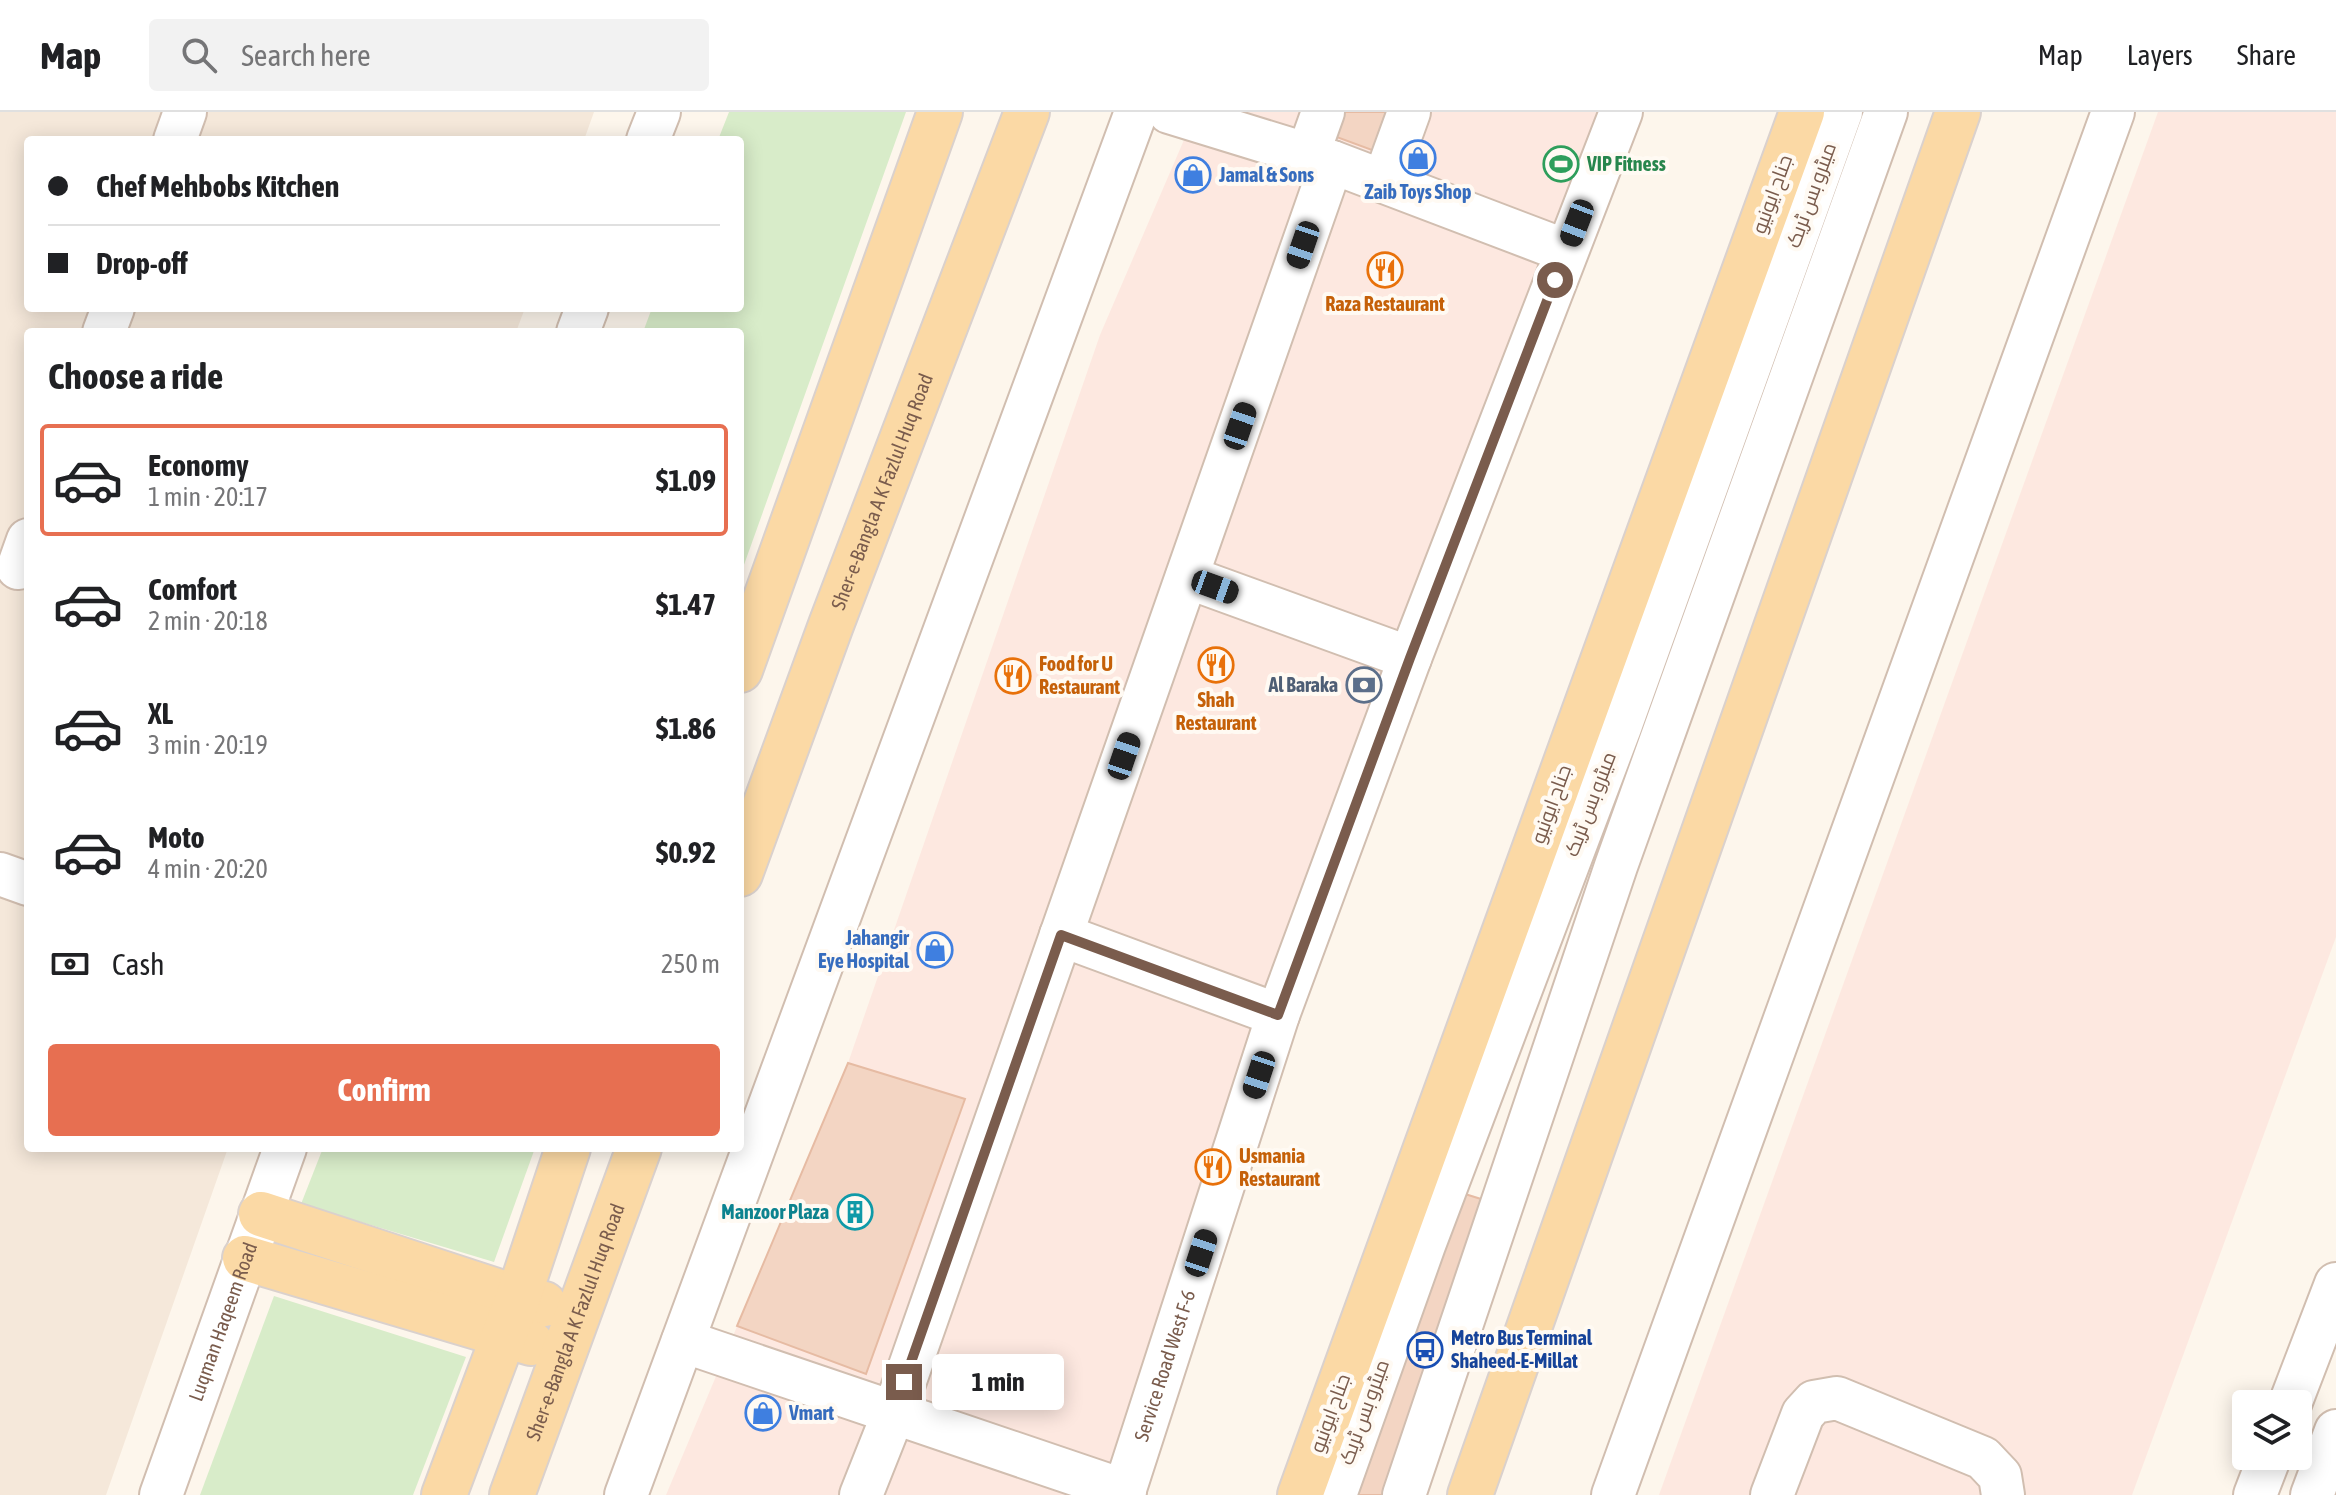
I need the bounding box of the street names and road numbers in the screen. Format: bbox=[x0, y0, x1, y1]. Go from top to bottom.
street label: میٹرو بس ٹریک bbox=[1781, 139, 1842, 251]
street label: جناح ایونیو bbox=[1747, 151, 1799, 237]
street label: Sher-e-Bangla A K Fazlul Huq Road bbox=[826, 370, 937, 613]
street label: میٹرو بس ٹریک bbox=[1559, 748, 1622, 860]
street label: جناح ایونیو bbox=[1526, 761, 1578, 847]
street label: Sher-e-Bangla A K Fazlul Huq Road bbox=[521, 1200, 629, 1444]
street label: Luqman Haqeem Road bbox=[184, 1239, 261, 1404]
street label: Service Road West F-6 bbox=[1129, 1287, 1199, 1444]
street label: میٹرو بس ٹریک bbox=[1334, 1356, 1395, 1468]
street label: جناح ایونیو bbox=[1305, 1370, 1357, 1456]

